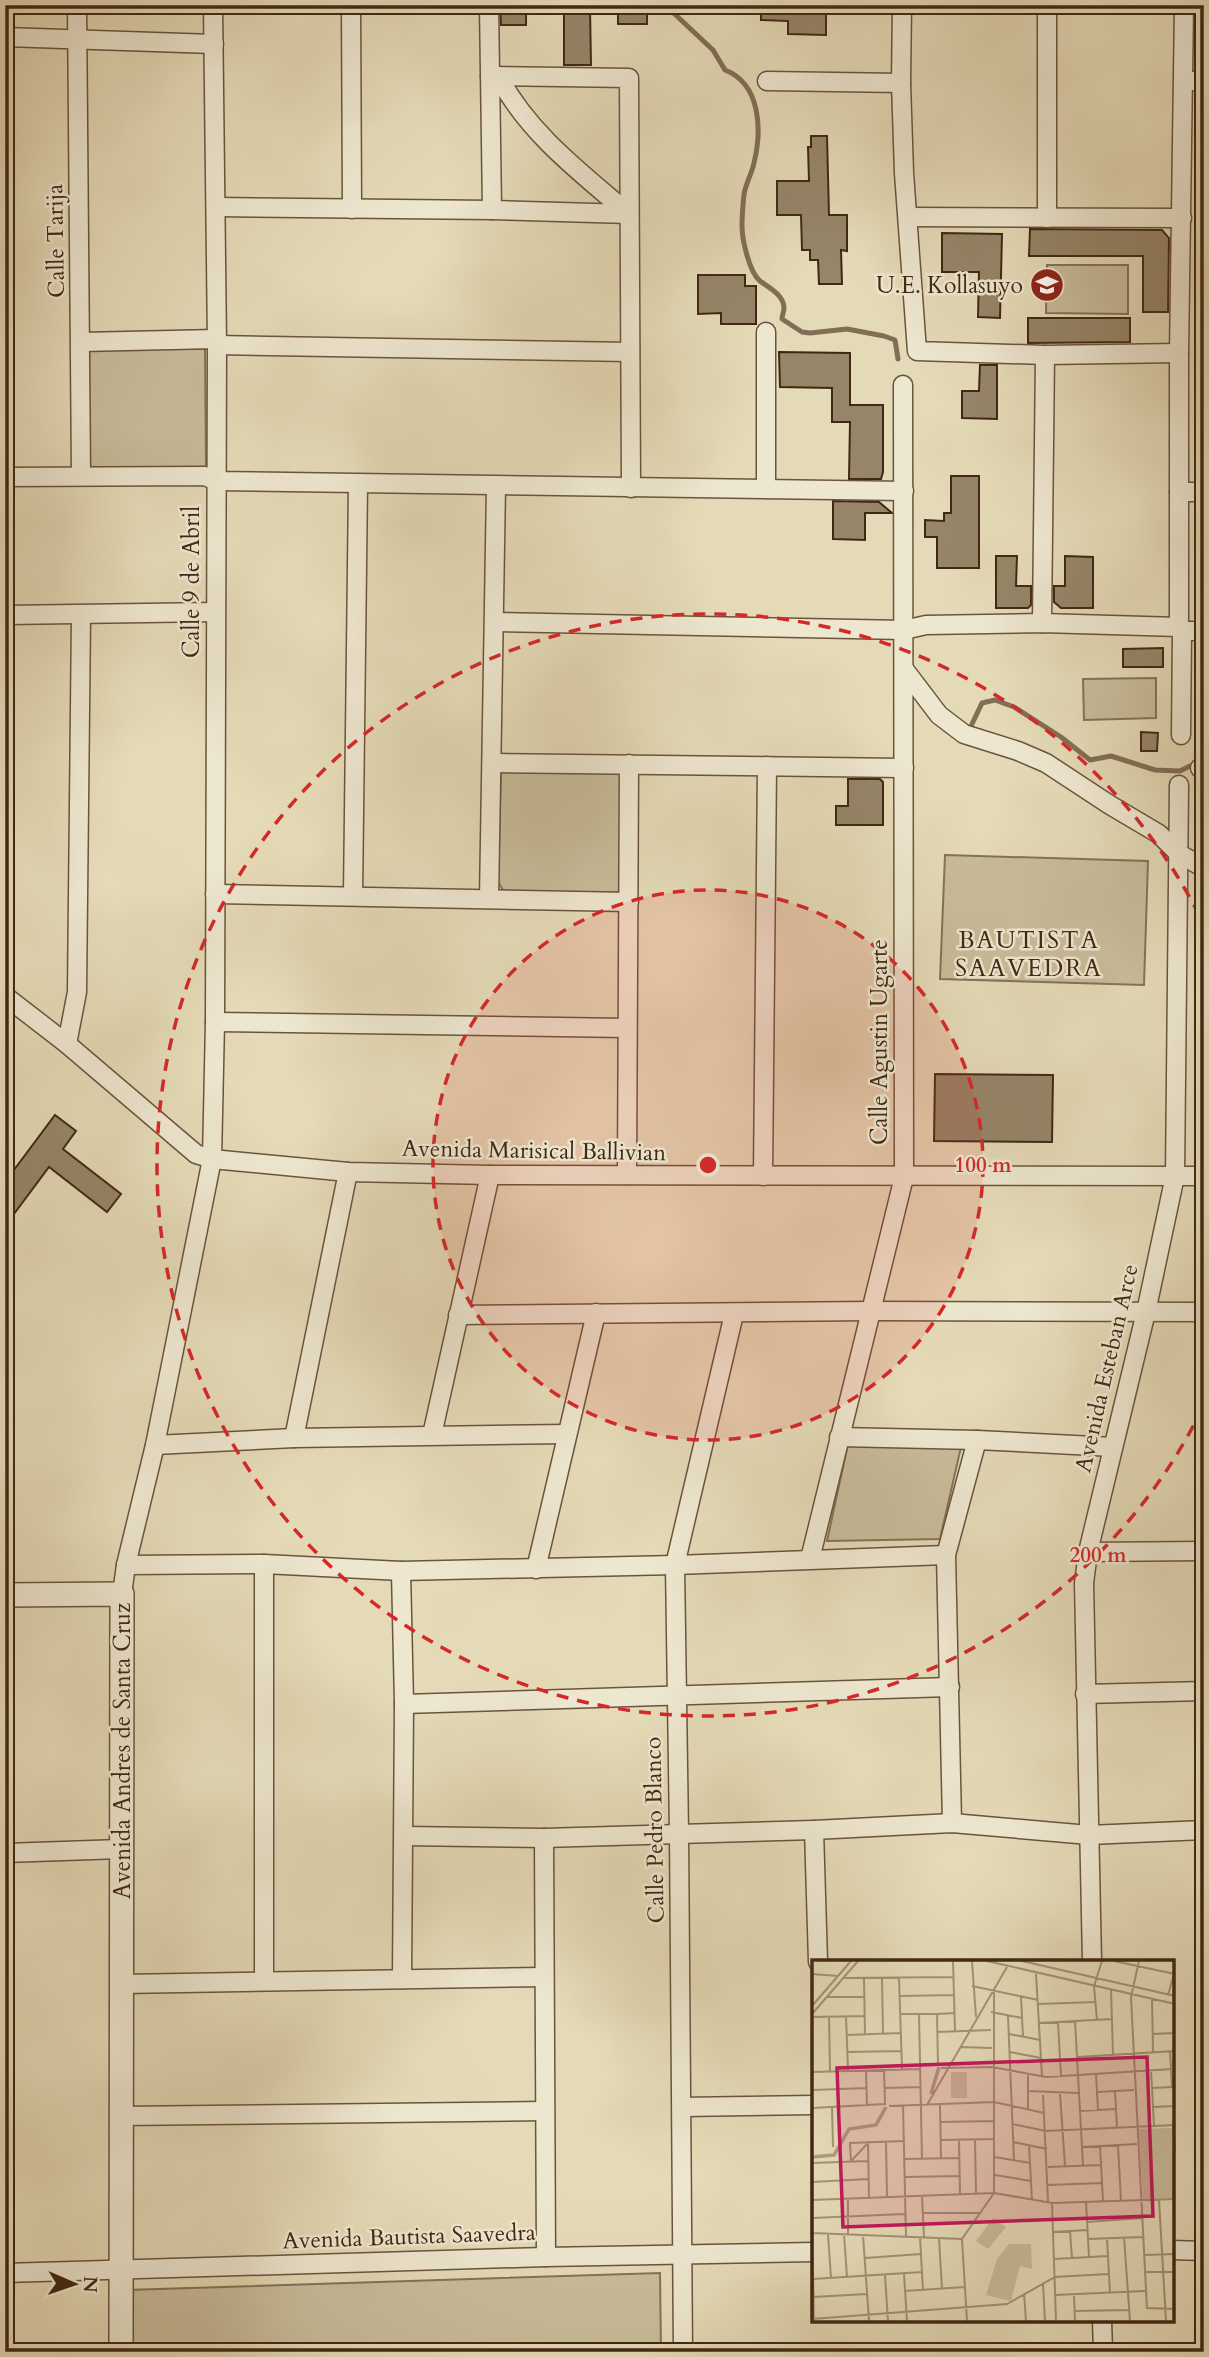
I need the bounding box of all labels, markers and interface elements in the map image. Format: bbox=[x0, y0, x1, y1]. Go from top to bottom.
street label: Calle Tarija bbox=[39, 184, 72, 298]
school or university icon: U.E. Kollasuyo bbox=[1028, 266, 1066, 304]
place label: U.E. Kollasuyo bbox=[876, 270, 1023, 301]
street label: Calle 9 de Abril bbox=[176, 506, 207, 658]
district label: BAUTISTA SAAVEDRA bbox=[955, 924, 1103, 985]
street label: Calle Agustin Ugarte bbox=[864, 939, 895, 1145]
street label: Avenida Marisical Ballivian bbox=[402, 1133, 666, 1168]
text: 100 m bbox=[954, 1151, 1012, 1180]
centre of rings bbox=[696, 1153, 720, 1177]
street label: Avenida Esteban Arce bbox=[1067, 1261, 1146, 1475]
text: 200 m bbox=[1069, 1541, 1127, 1570]
street label: Avenida Andres de Santa Cruz bbox=[107, 1603, 138, 1899]
street label: Calle Pedro Blanco bbox=[637, 1736, 672, 1924]
inset map bbox=[812, 1960, 1174, 2322]
street label: Avenida Bautista Saavedra bbox=[282, 2217, 536, 2256]
north arrow bbox=[38, 2248, 108, 2318]
text: N bbox=[77, 2276, 103, 2294]

